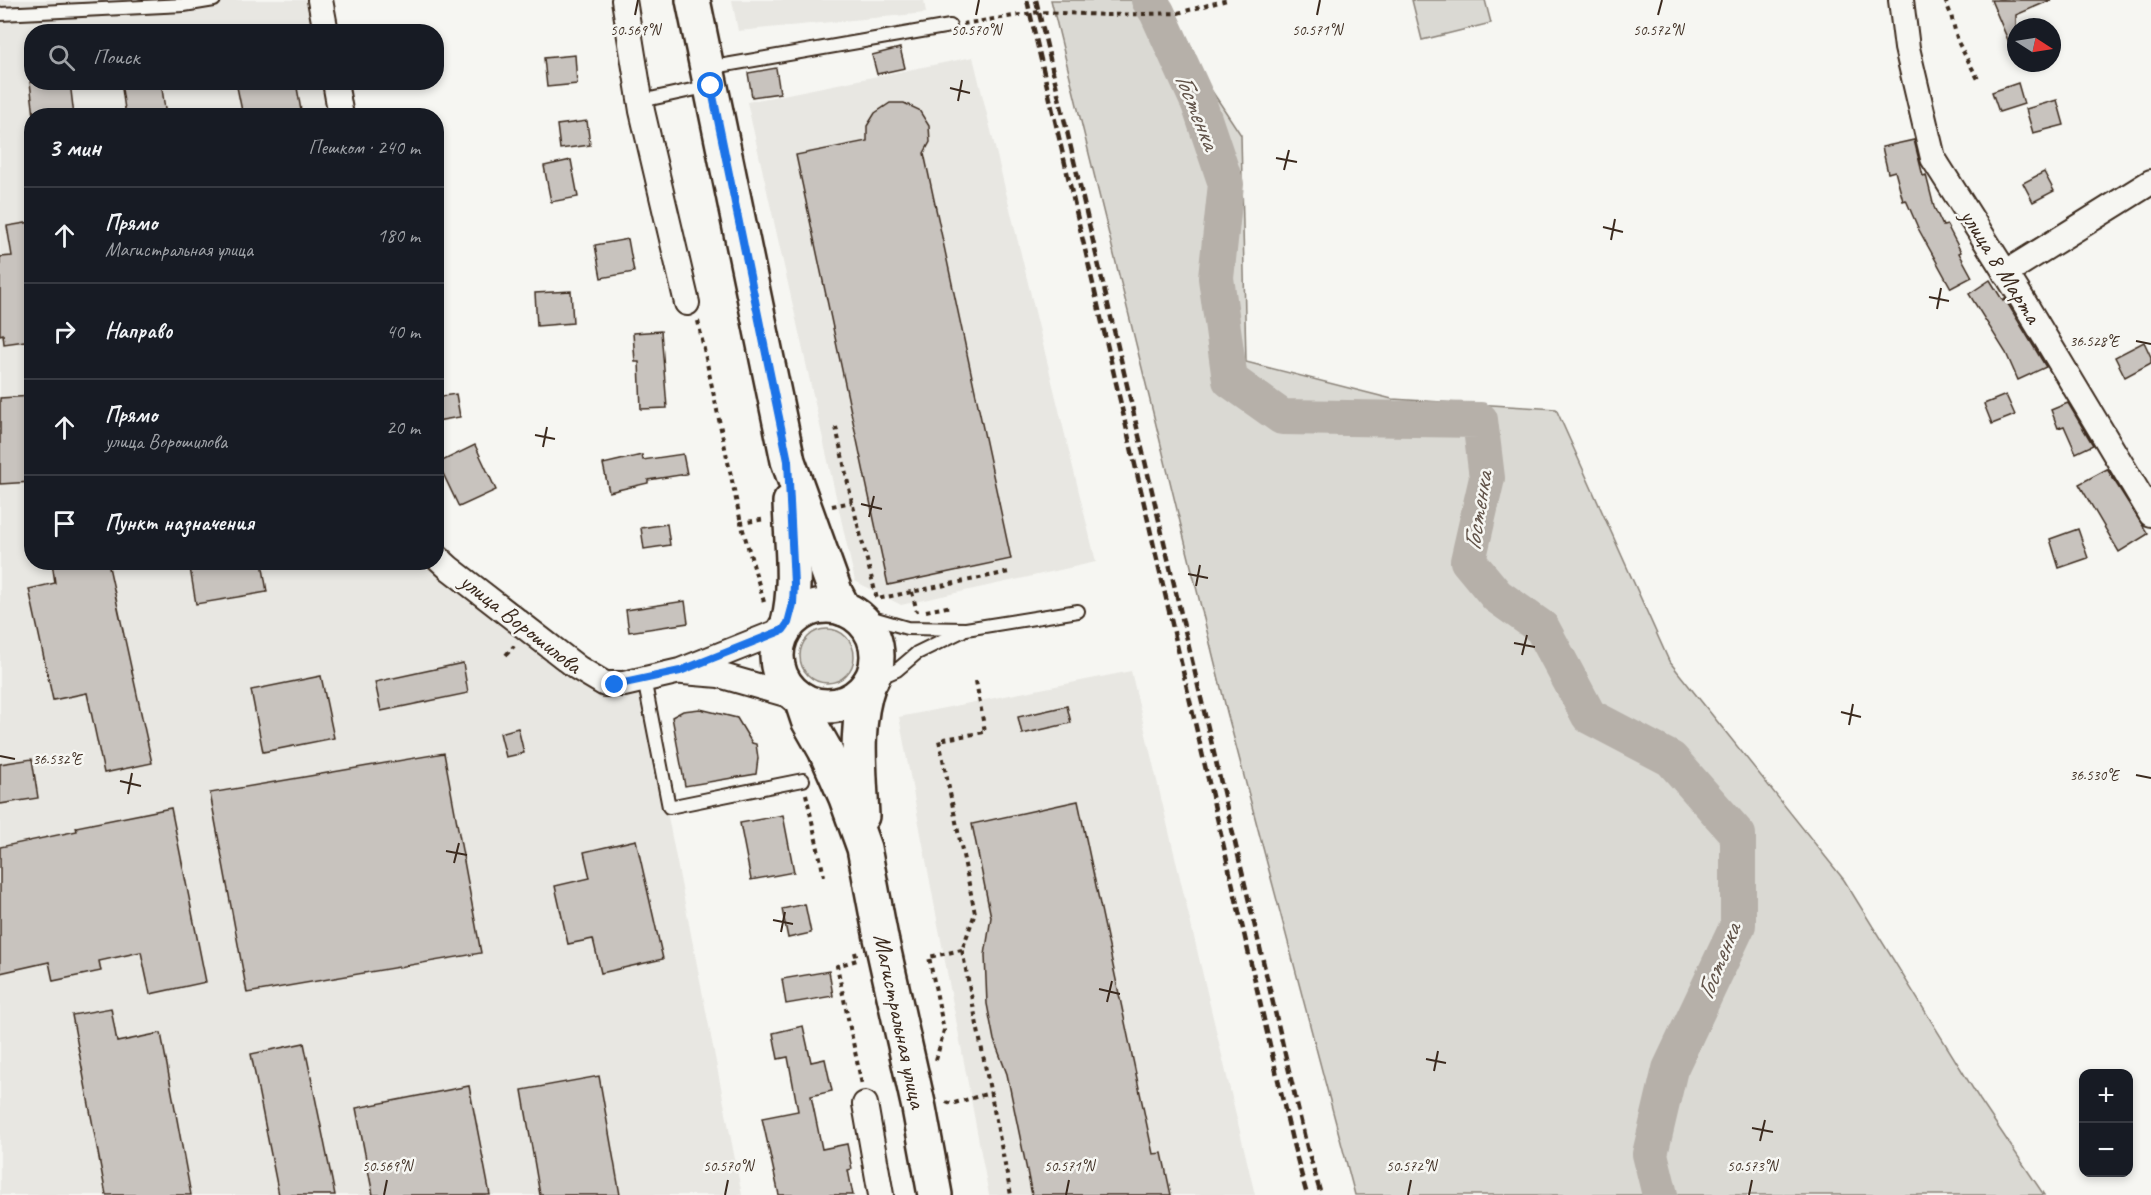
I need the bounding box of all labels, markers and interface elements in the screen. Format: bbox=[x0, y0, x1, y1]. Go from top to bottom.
north arrow bbox=[2007, 18, 2061, 72]
text: 50.569°N bbox=[610, 21, 663, 40]
text: 50.570°N bbox=[951, 21, 1004, 40]
text: 50.571°N bbox=[1292, 21, 1345, 40]
text: 50.572°N bbox=[1633, 21, 1686, 40]
search box bbox=[24, 24, 444, 90]
icon: search bbox=[45, 41, 78, 74]
text: Поиск bbox=[93, 43, 139, 71]
water label: Гостенка bbox=[1167, 69, 1229, 157]
route start bbox=[697, 72, 723, 98]
text: 3 мин bbox=[48, 131, 101, 164]
text: Пешком · 240 m bbox=[308, 135, 420, 160]
street label: улица 8 Марта bbox=[1953, 201, 2049, 330]
text: Прямо bbox=[105, 209, 157, 237]
icon: ahead bbox=[48, 219, 81, 252]
text: 180 m bbox=[377, 223, 420, 248]
text: Магистральная улица bbox=[105, 237, 253, 262]
icon: right bbox=[48, 315, 81, 348]
text: Направо bbox=[105, 317, 172, 345]
text: 40 m bbox=[386, 319, 420, 344]
text: 36.528°E bbox=[2070, 332, 2121, 351]
text: Прямо bbox=[105, 401, 157, 429]
icon: ahead bbox=[48, 411, 81, 444]
text: 20 m bbox=[386, 415, 420, 440]
text: улица Ворошилова bbox=[105, 429, 227, 454]
water label: Гостенка bbox=[1455, 466, 1500, 553]
icon: arrive bbox=[48, 507, 81, 540]
text: Пункт назначения bbox=[105, 509, 254, 537]
street label: улица Ворошилова bbox=[453, 565, 589, 681]
route end bbox=[601, 671, 627, 697]
text: 36.532°E bbox=[33, 750, 84, 769]
text: 36.530°E bbox=[2070, 766, 2121, 785]
water label: Гостенка bbox=[1688, 915, 1750, 1004]
street label: Магистральная улица bbox=[867, 931, 933, 1112]
map controls bbox=[2079, 1069, 2133, 1177]
button: + bbox=[2079, 1069, 2133, 1123]
button: − bbox=[2079, 1123, 2133, 1177]
text: 50.569°N bbox=[362, 1157, 415, 1176]
text: 50.570°N bbox=[703, 1157, 756, 1176]
text: 50.571°N bbox=[1044, 1157, 1097, 1176]
text: 50.572°N bbox=[1386, 1157, 1439, 1176]
text: 50.573°N bbox=[1727, 1157, 1780, 1176]

